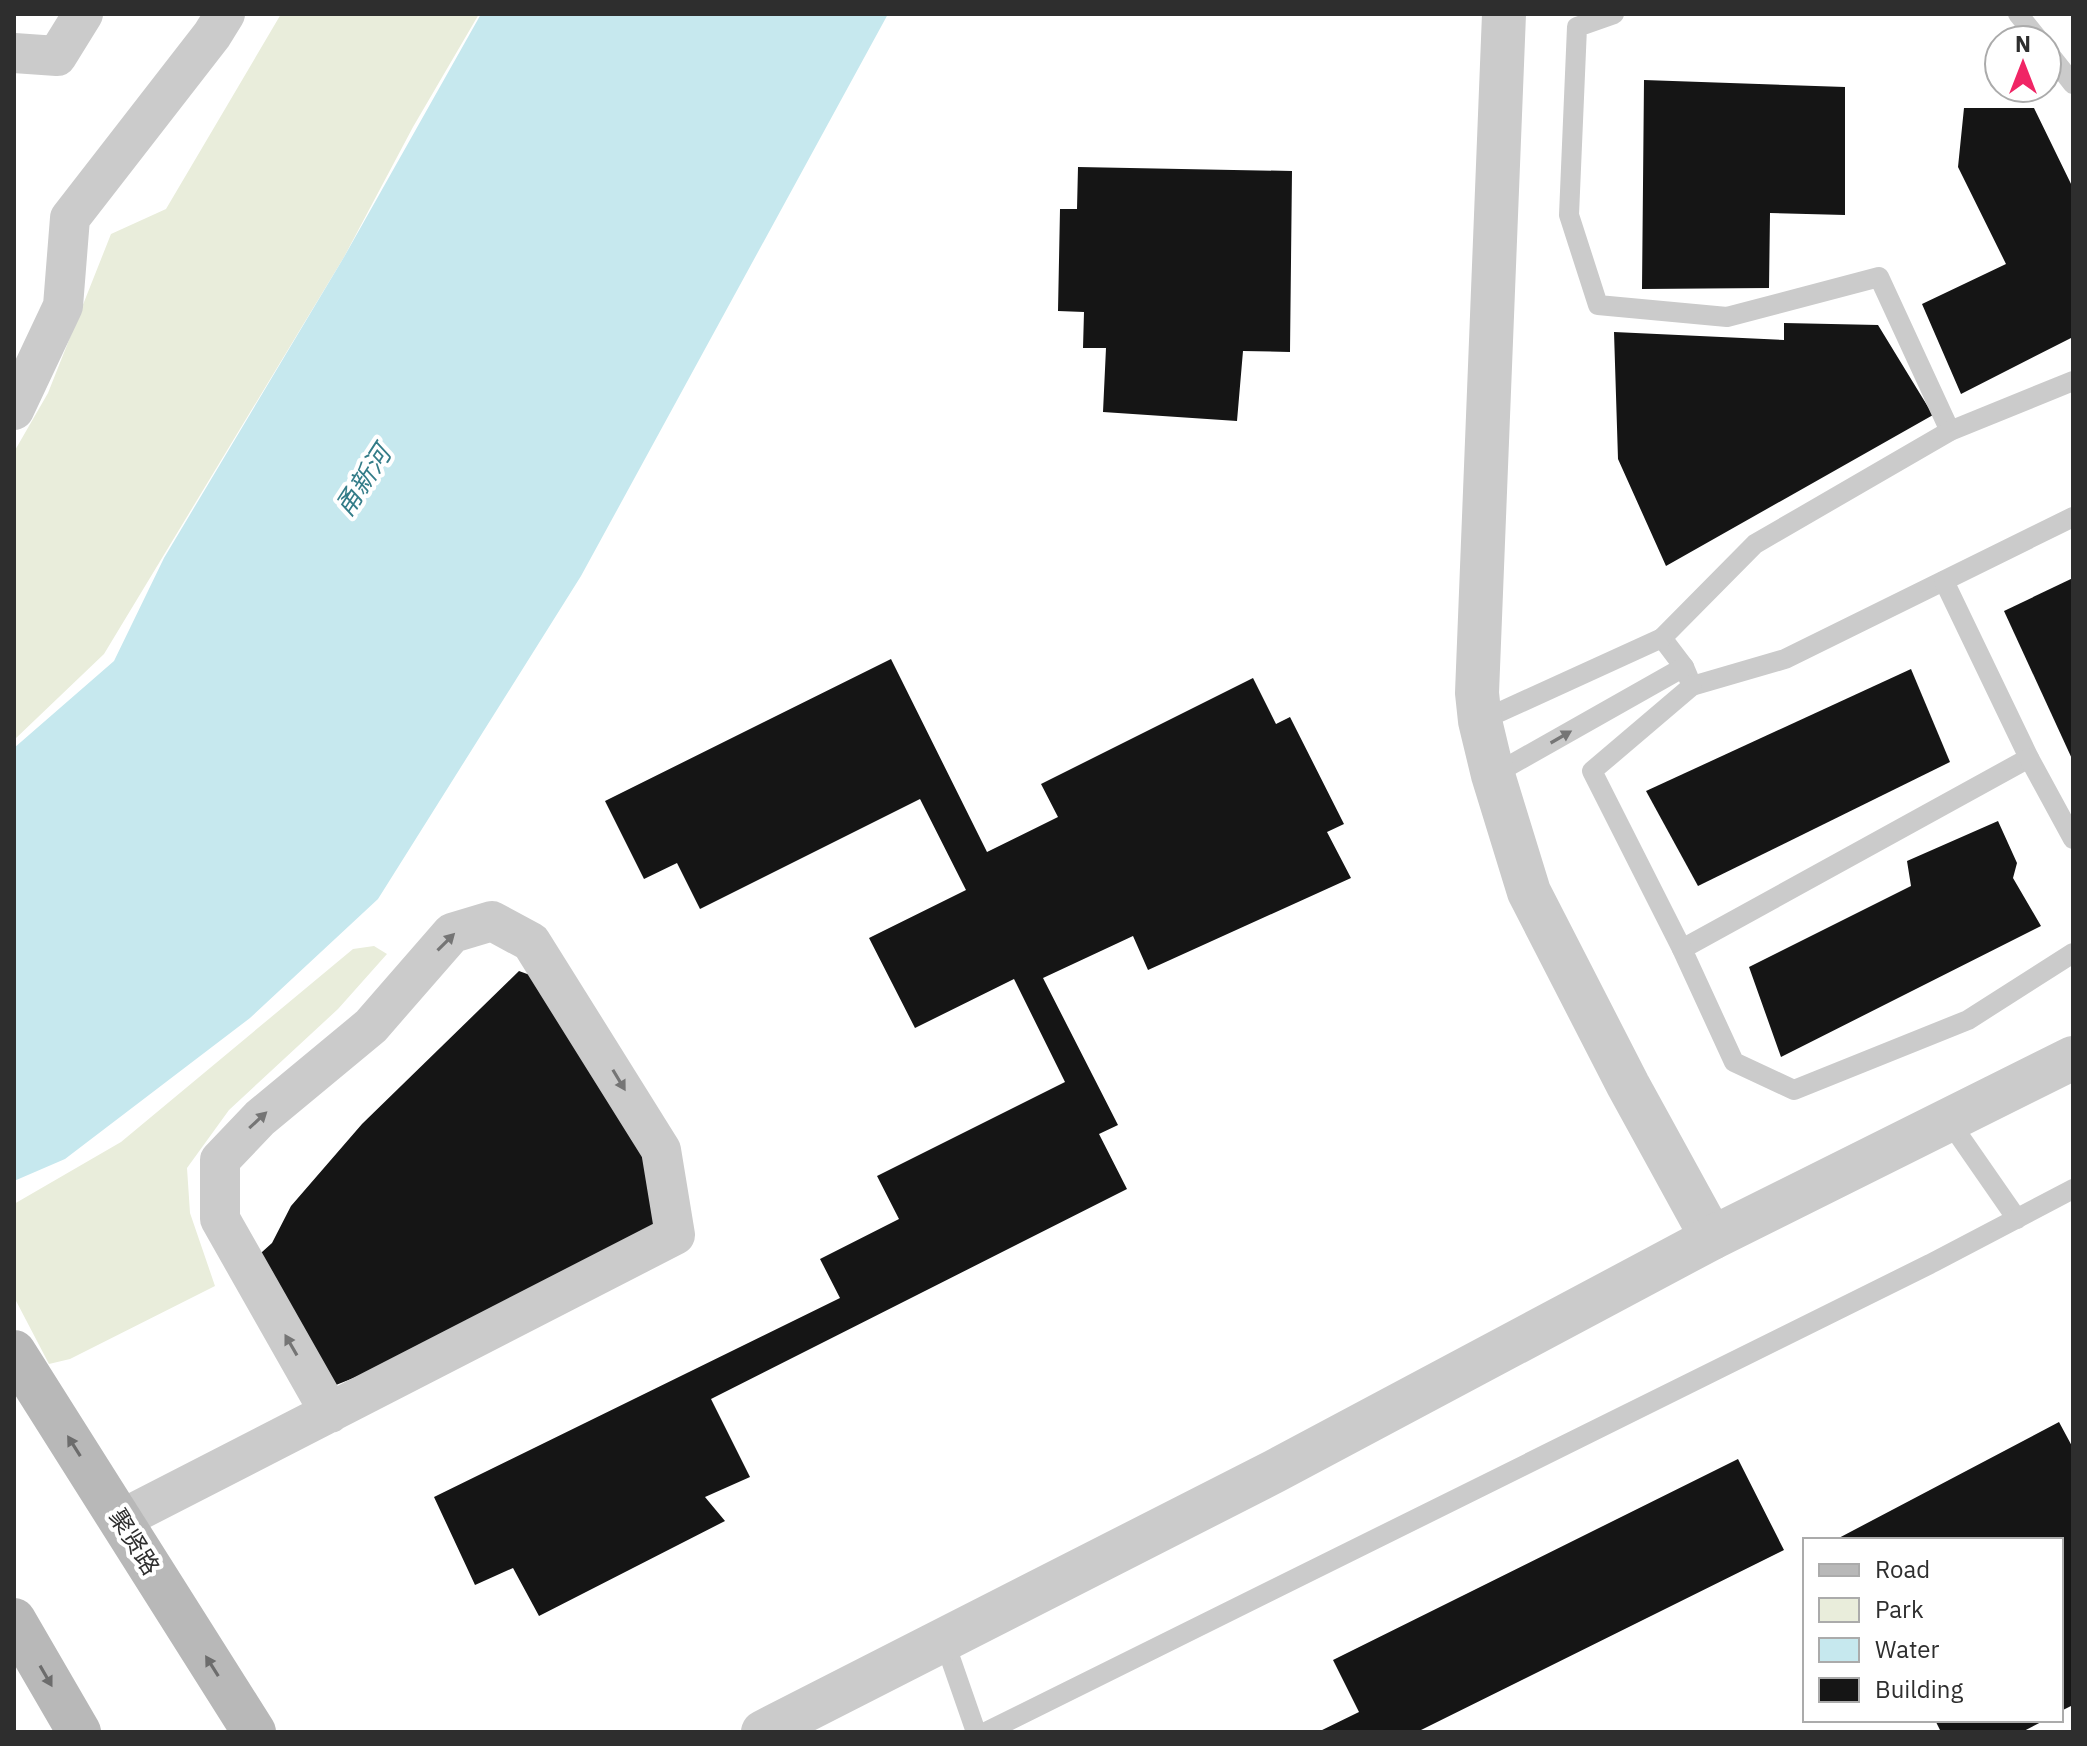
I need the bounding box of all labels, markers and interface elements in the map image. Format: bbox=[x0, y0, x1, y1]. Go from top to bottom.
north arrow bbox=[1983, 24, 2063, 104]
text: N bbox=[2015, 29, 2031, 58]
water label: 甬新河 bbox=[327, 434, 400, 522]
one-way arrow bbox=[1550, 730, 1572, 744]
one-way arrow bbox=[436, 933, 455, 951]
one-way arrow bbox=[611, 1069, 625, 1091]
one-way arrow bbox=[249, 1111, 268, 1129]
one-way arrow bbox=[284, 1334, 298, 1357]
one-way arrow bbox=[67, 1435, 81, 1457]
street label: 聚贤路 bbox=[102, 1502, 167, 1580]
legend bbox=[1803, 1538, 2063, 1722]
text: Road bbox=[1875, 1553, 1930, 1585]
text: Park bbox=[1875, 1593, 1924, 1625]
text: Water bbox=[1875, 1633, 1939, 1665]
one-way arrow bbox=[206, 1655, 220, 1677]
one-way arrow bbox=[39, 1665, 53, 1687]
text: Building bbox=[1875, 1673, 1963, 1705]

